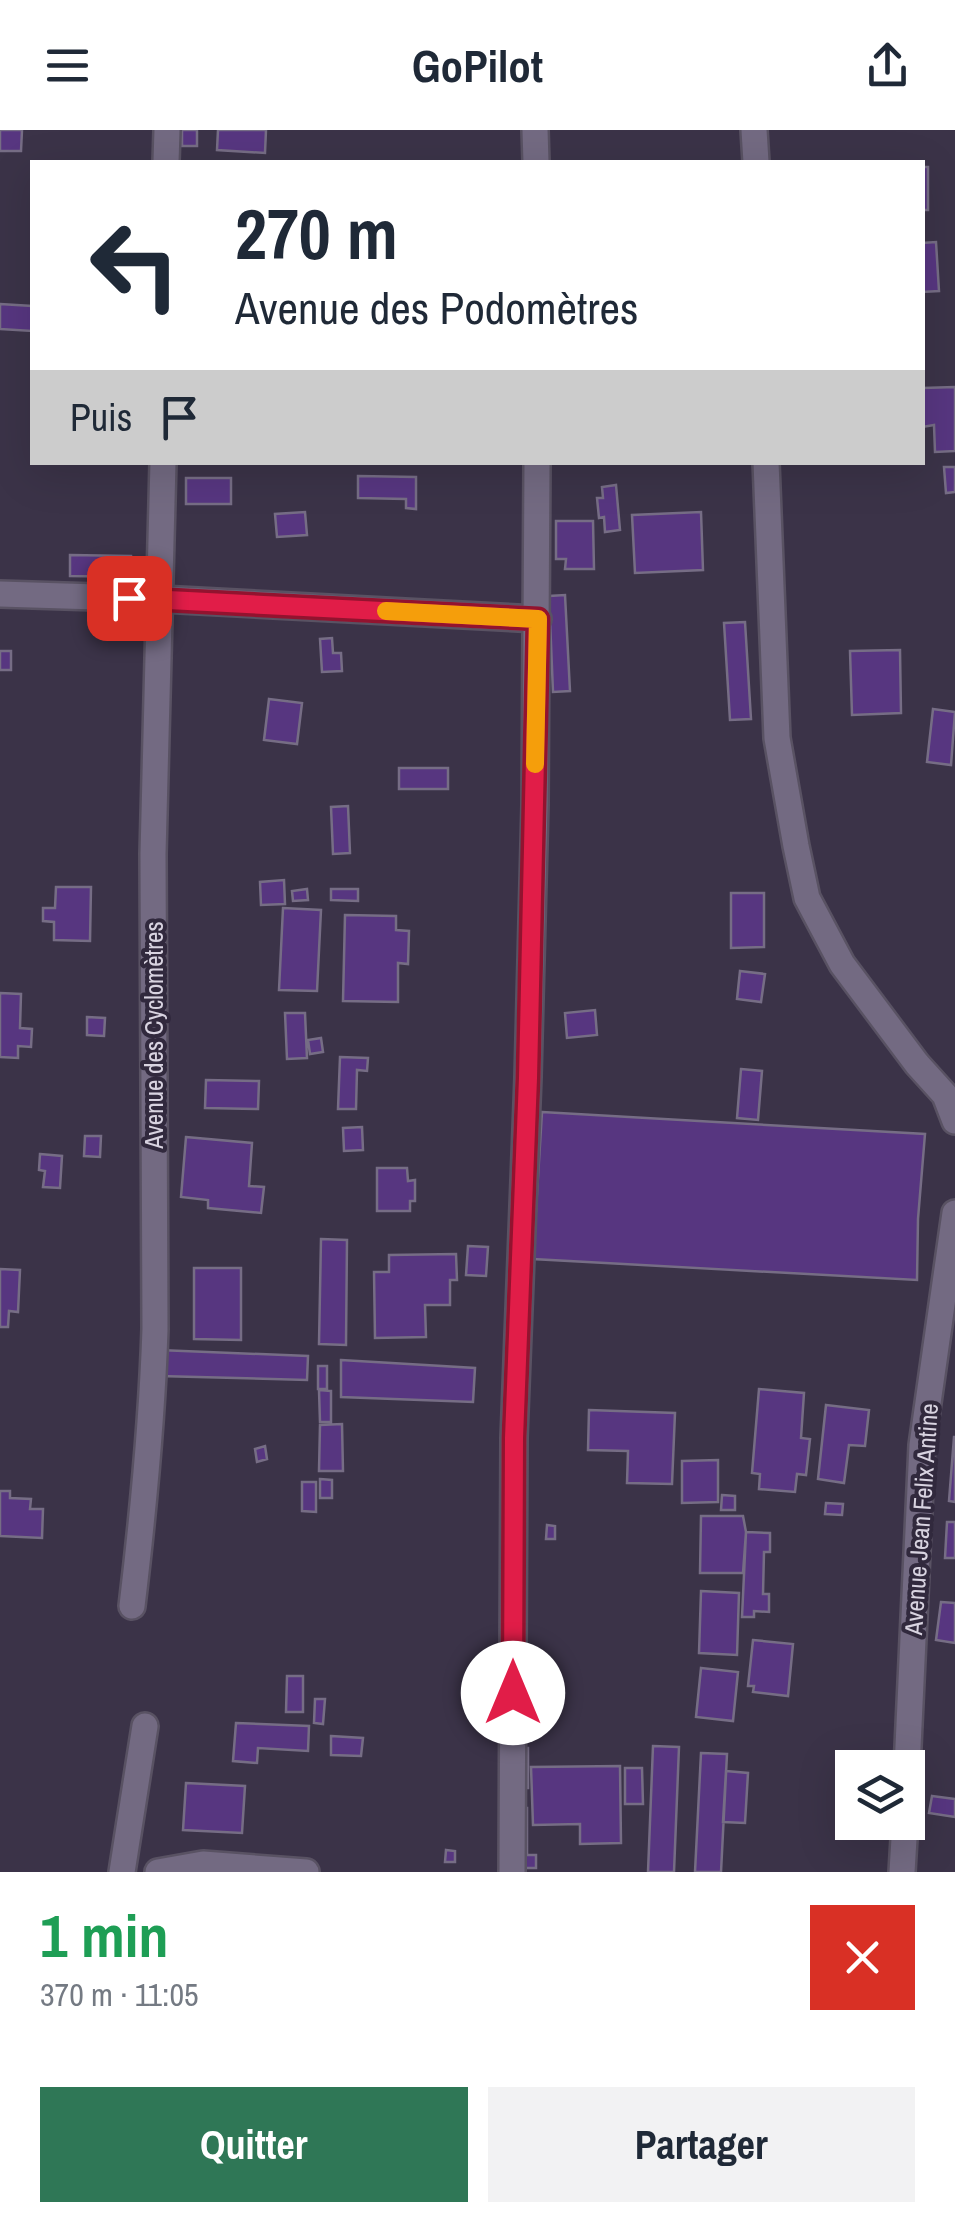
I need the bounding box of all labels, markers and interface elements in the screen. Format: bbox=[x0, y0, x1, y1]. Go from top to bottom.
text: GoPilot bbox=[412, 35, 543, 96]
icon: menu bbox=[40, 38, 95, 93]
icon: share bbox=[860, 38, 915, 93]
text: 270 m bbox=[235, 187, 398, 281]
icon: left bbox=[70, 200, 200, 330]
text: Avenue des Podomètres bbox=[235, 277, 638, 338]
icon: arrive bbox=[152, 390, 207, 445]
text: Puis bbox=[70, 392, 132, 443]
pin bbox=[87, 556, 172, 641]
icon: arrive bbox=[102, 571, 157, 626]
street label: Avenue des Cyclomètres bbox=[137, 921, 171, 1150]
street label: Avenue Jean Felix Antine bbox=[896, 1402, 946, 1637]
position arrow bbox=[461, 1641, 565, 1745]
map controls bbox=[835, 1750, 925, 1840]
button: layers bbox=[835, 1750, 925, 1840]
text: 1 min bbox=[40, 1895, 169, 1976]
button: close bbox=[810, 1905, 915, 2010]
text: 370 m · 11:05 bbox=[40, 1973, 199, 2016]
button: Quitter bbox=[40, 2087, 468, 2202]
button: Partager bbox=[488, 2087, 915, 2202]

